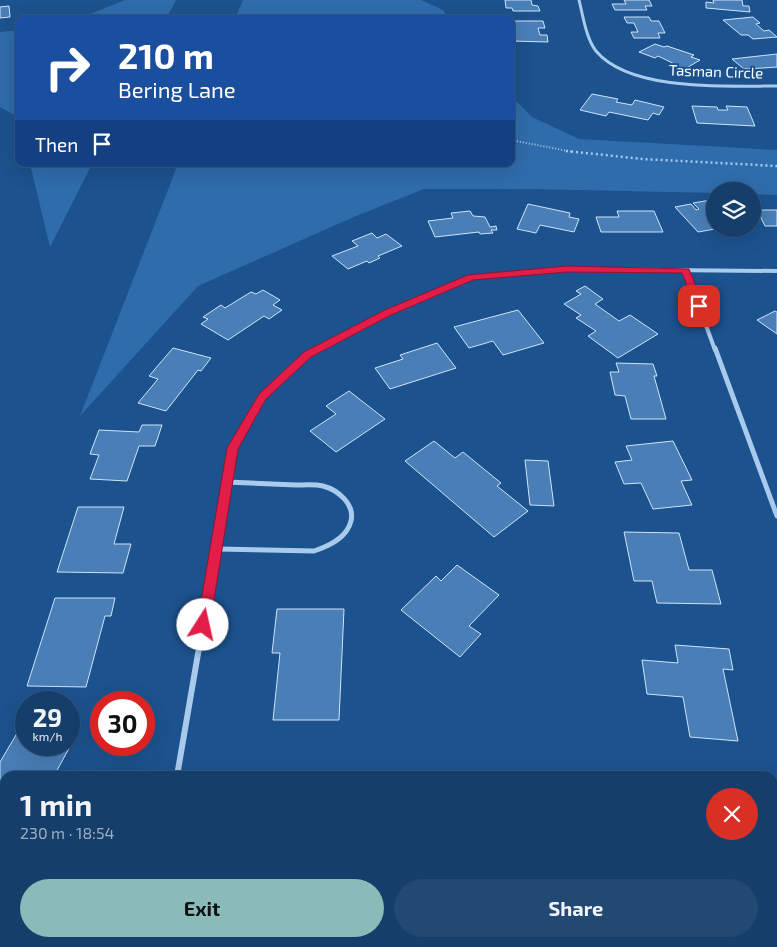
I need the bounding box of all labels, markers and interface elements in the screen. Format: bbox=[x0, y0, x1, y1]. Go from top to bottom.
text: 210 m bbox=[118, 34, 214, 76]
icon: right bbox=[35, 35, 100, 100]
street label: Tasman Circle bbox=[668, 60, 764, 82]
text: Bering Lane bbox=[118, 76, 236, 102]
icon: arrive bbox=[88, 130, 116, 158]
text: Then bbox=[35, 133, 78, 156]
map controls bbox=[706, 182, 761, 237]
button: layers bbox=[706, 182, 761, 237]
pin bbox=[678, 285, 720, 327]
icon: arrive bbox=[685, 292, 713, 320]
position arrow bbox=[176, 598, 228, 650]
speed limit sign: 30 bbox=[90, 691, 155, 756]
text: 29 bbox=[33, 702, 62, 732]
text: km/h bbox=[33, 729, 62, 743]
text: 1 min bbox=[20, 786, 92, 822]
button: close bbox=[706, 788, 758, 840]
text: 230 m · 18:54 bbox=[20, 823, 114, 842]
button: Exit bbox=[20, 879, 384, 937]
button: Share bbox=[394, 879, 758, 937]

